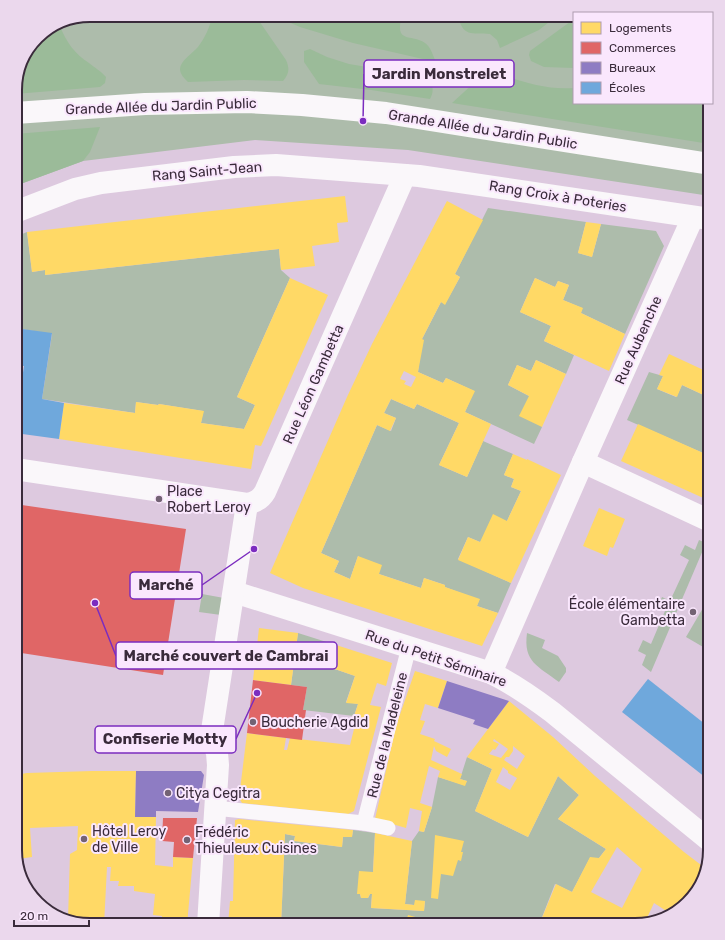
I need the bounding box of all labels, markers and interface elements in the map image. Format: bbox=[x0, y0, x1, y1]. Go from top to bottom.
legend bbox=[573, 12, 713, 104]
text: Logements bbox=[609, 21, 672, 35]
text: Commerces bbox=[609, 41, 676, 55]
callout: Jardin Monstrelet bbox=[364, 60, 514, 87]
text: Bureaux bbox=[609, 61, 656, 75]
text: Jardin Monstrelet bbox=[372, 65, 506, 83]
text: Écoles bbox=[609, 81, 645, 95]
street label: Grande Allée du Jardin Public bbox=[65, 95, 257, 118]
street label: Grande Allée du Jardin Public bbox=[387, 106, 579, 153]
street label: Rang Saint-Jean bbox=[151, 158, 263, 185]
street label: Rang Croix à Poteries bbox=[488, 177, 628, 216]
street label: Rue Aubenche bbox=[611, 293, 666, 387]
street label: Rue Léon Gambetta bbox=[279, 322, 347, 447]
place label: Place Robert Leroy bbox=[167, 483, 251, 516]
marker: Place Robert Leroy bbox=[154, 494, 164, 504]
callout: Marché bbox=[130, 572, 202, 599]
text: Marché bbox=[138, 576, 194, 594]
place label: École élémentaire Gambetta bbox=[569, 595, 685, 629]
marker: École élémentaire Gambetta bbox=[688, 607, 698, 617]
street label: Rue du Petit Séminaire bbox=[363, 626, 509, 691]
callout: Marché couvert de Cambrai bbox=[116, 642, 337, 669]
text: Marché couvert de Cambrai bbox=[124, 647, 328, 665]
street label: Rue de la Madeleine bbox=[364, 670, 411, 800]
place label: Boucherie Agdid bbox=[261, 714, 368, 731]
marker: Boucherie Agdid bbox=[248, 717, 258, 727]
callout: Confiserie Motty bbox=[95, 726, 236, 753]
text: Confiserie Motty bbox=[103, 730, 227, 748]
place label: Citya Cegitra bbox=[176, 785, 260, 802]
marker: Citya Cegitra bbox=[163, 788, 173, 798]
place label: Hôtel Leroy de Ville bbox=[92, 823, 167, 856]
place label: Frédéric Thieuleux Cuisines bbox=[195, 824, 317, 857]
marker: Hôtel Leroy de Ville bbox=[79, 834, 89, 844]
marker: Frédéric Thieuleux Cuisines bbox=[182, 835, 192, 845]
scale bar bbox=[14, 902, 89, 928]
text: 20 m bbox=[20, 909, 48, 923]

